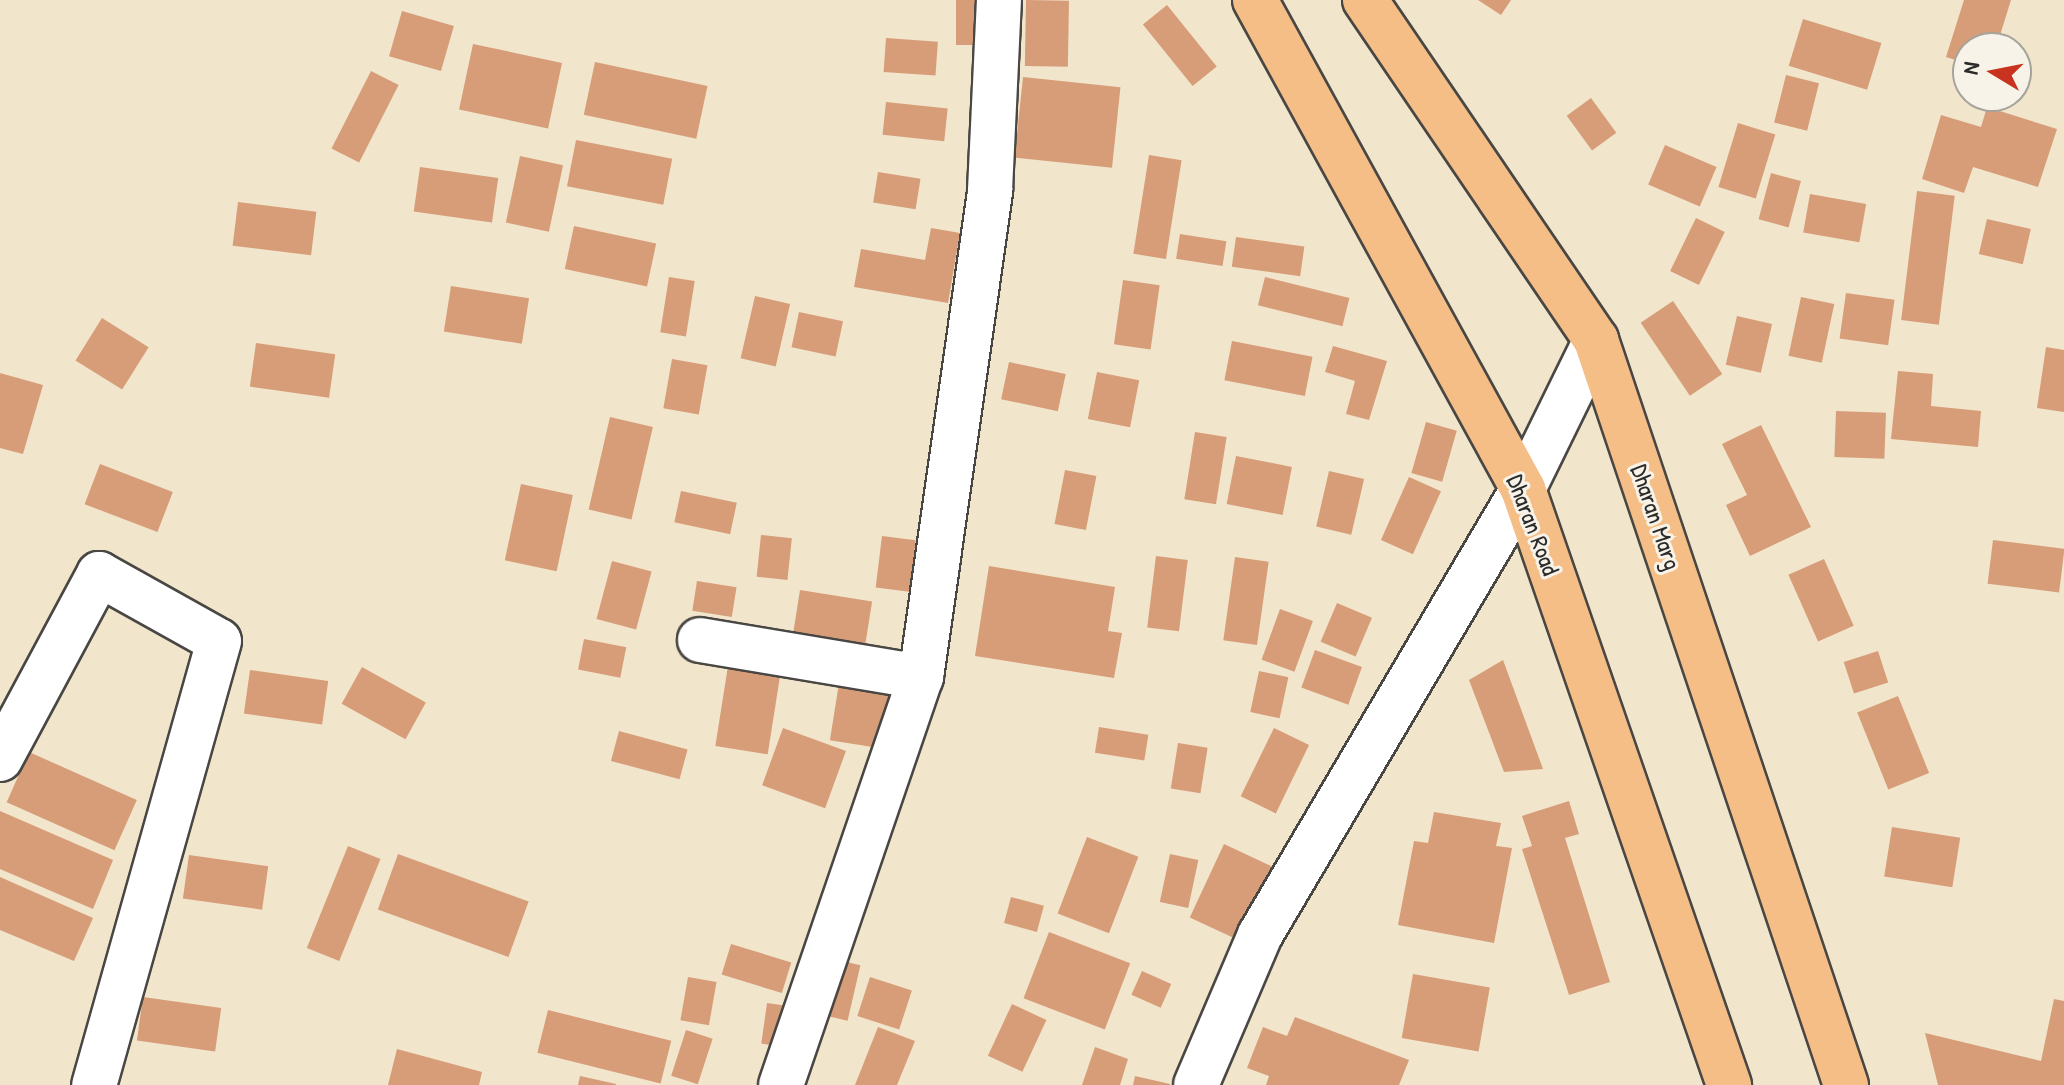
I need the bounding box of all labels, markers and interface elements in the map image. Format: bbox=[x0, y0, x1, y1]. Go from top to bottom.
north arrow bbox=[1952, 32, 2032, 112]
text: N bbox=[1955, 60, 1986, 77]
street label: Dharan Marg bbox=[1625, 461, 1687, 573]
street label: Dharan Road bbox=[1501, 471, 1565, 579]

